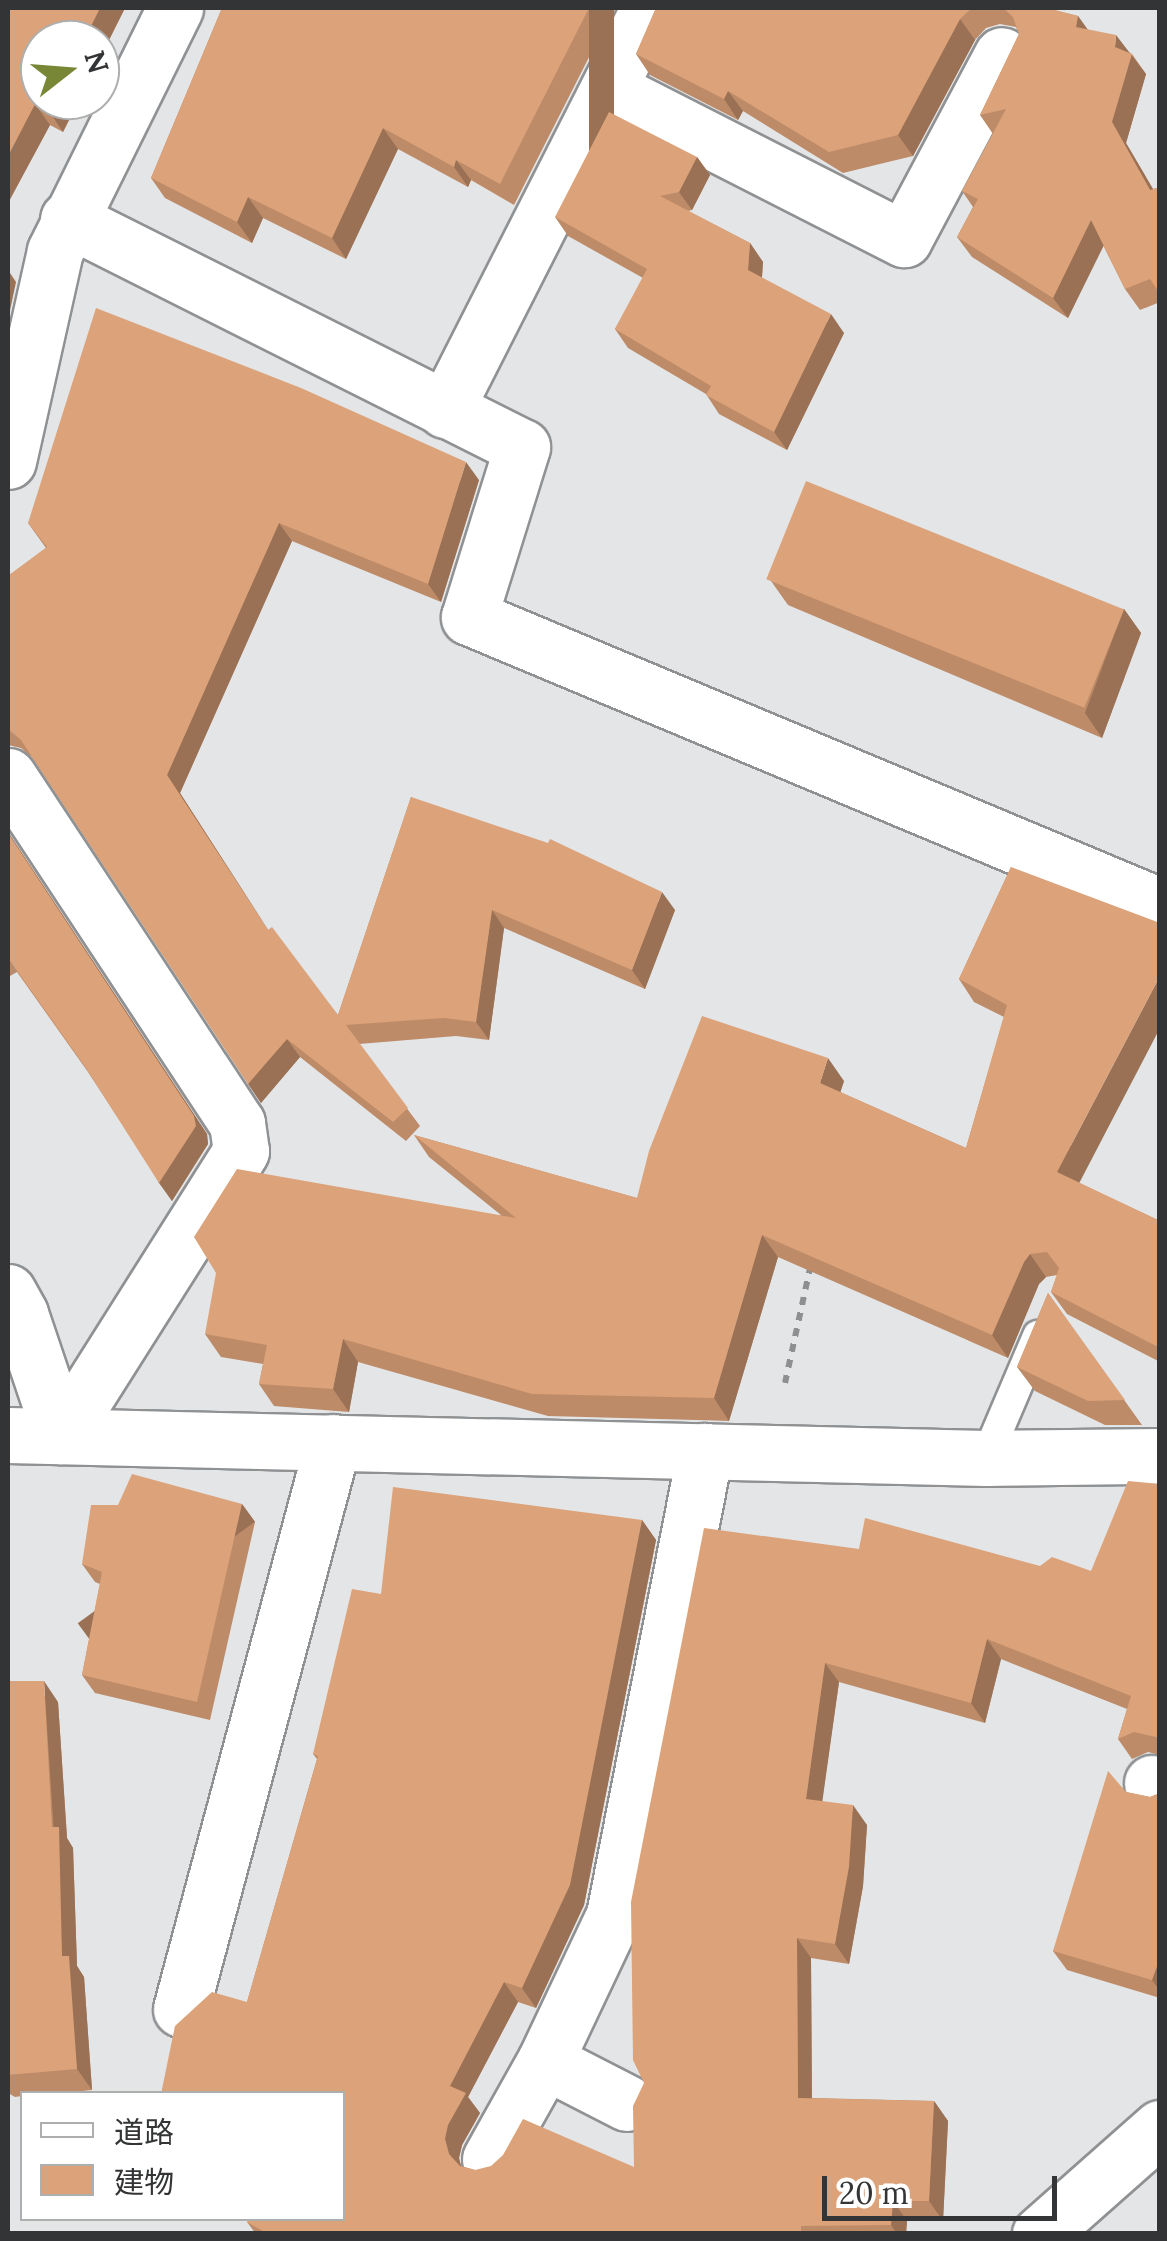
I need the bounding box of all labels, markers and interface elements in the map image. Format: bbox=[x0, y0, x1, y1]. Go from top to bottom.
north arrow bbox=[20, 20, 120, 120]
text: N bbox=[76, 46, 117, 77]
legend bbox=[20, 2091, 345, 2221]
text: 道路 bbox=[114, 2113, 174, 2151]
scale bar bbox=[827, 2156, 1062, 2218]
text: 建物 bbox=[114, 2163, 174, 2201]
text: 20 m bbox=[839, 2174, 908, 2212]

